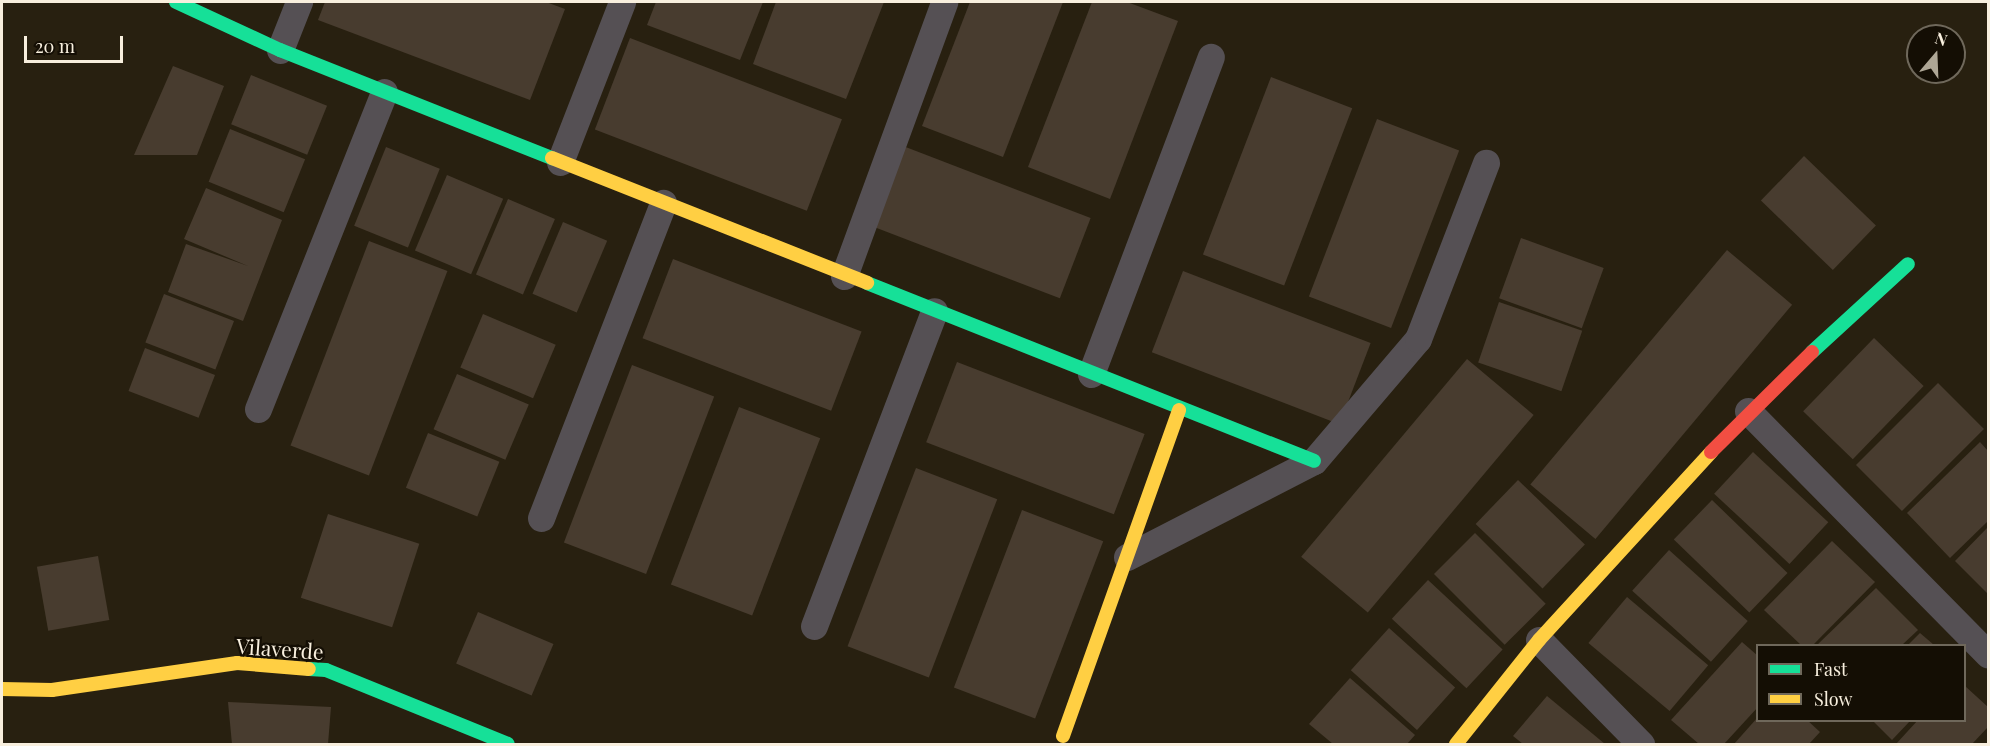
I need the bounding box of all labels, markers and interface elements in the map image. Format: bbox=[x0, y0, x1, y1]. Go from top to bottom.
scale bar bbox=[27, 24, 126, 62]
north arrow bbox=[1906, 24, 1966, 84]
text: N bbox=[1932, 27, 1950, 50]
text: 20 m bbox=[35, 34, 75, 58]
street label: Vilaverde bbox=[235, 632, 325, 664]
legend bbox=[1756, 644, 1966, 722]
text: Fast bbox=[1814, 657, 1847, 681]
text: Slow bbox=[1814, 687, 1852, 711]

